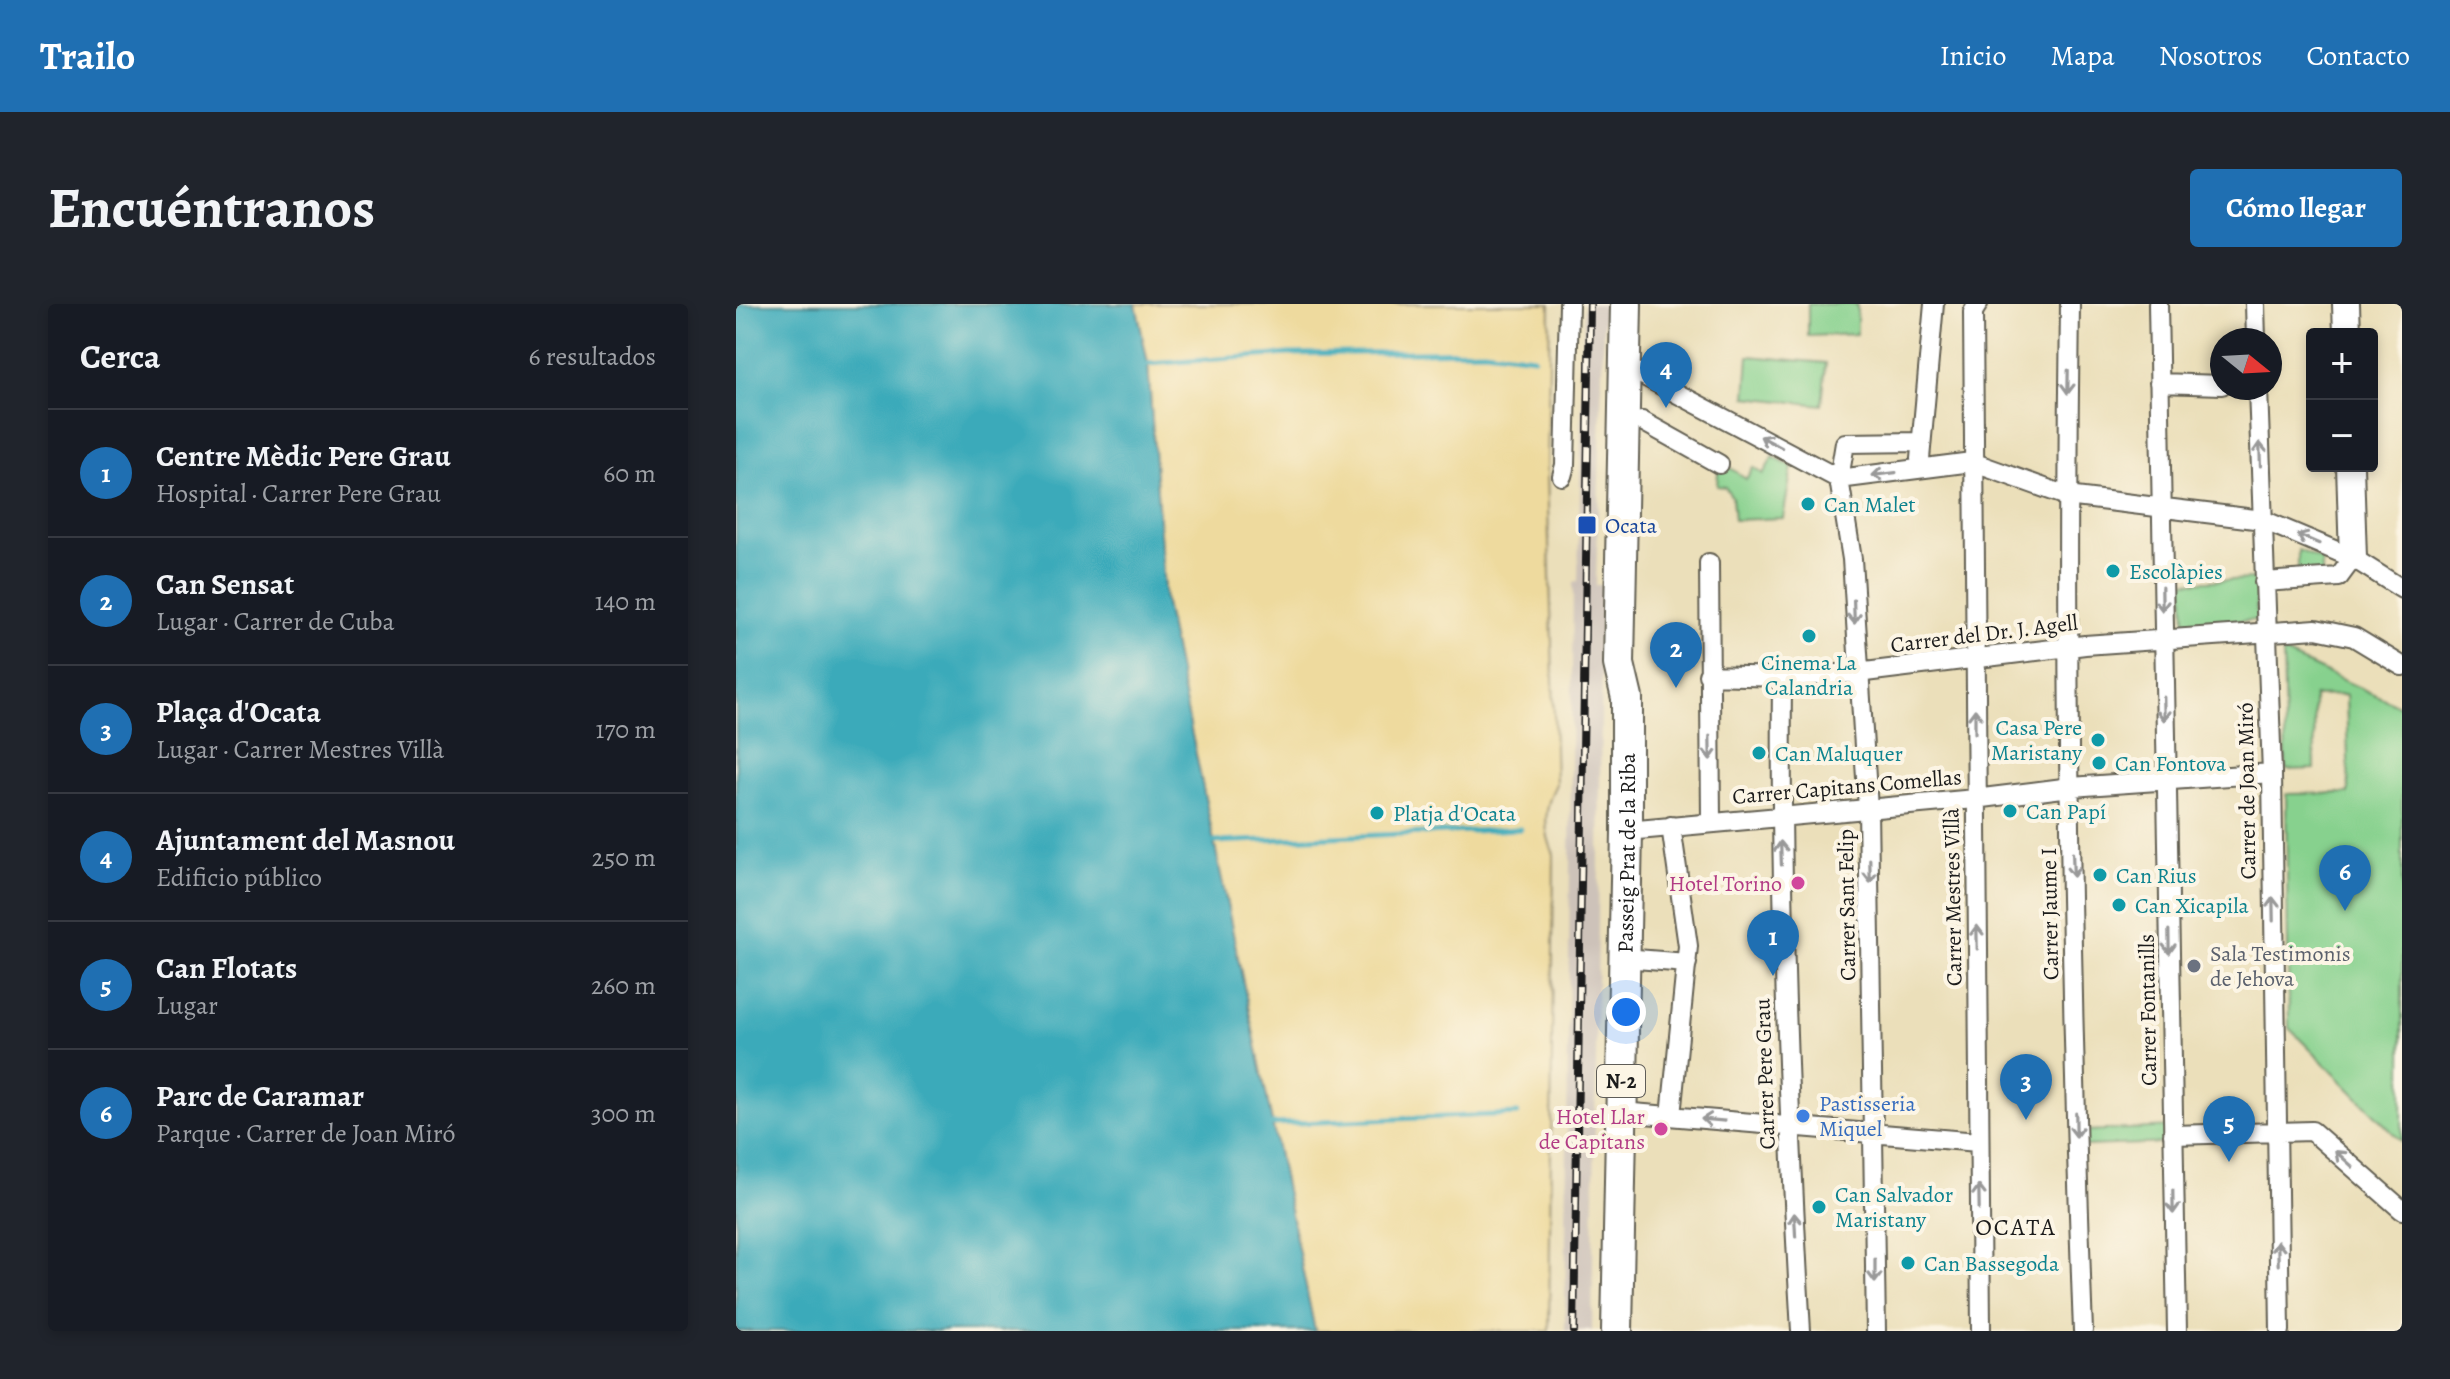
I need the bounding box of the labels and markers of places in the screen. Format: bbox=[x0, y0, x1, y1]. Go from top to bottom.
pin: 4 bbox=[1640, 342, 1692, 408]
place label: Can Malet bbox=[1824, 490, 1916, 520]
marker: Can Malet bbox=[1799, 495, 1817, 513]
place label: Ocata bbox=[1605, 511, 1658, 541]
marker: Ocata bbox=[1576, 514, 1598, 536]
place label: Escolàpies bbox=[2129, 557, 2223, 587]
marker: Escolàpies bbox=[2104, 562, 2122, 580]
pin: 2 bbox=[1650, 622, 1702, 688]
marker: Cinema La Calandria bbox=[1800, 627, 1818, 645]
place label: Cinema La Calandria bbox=[1761, 648, 1858, 703]
place label: Casa Pere Maristany bbox=[1991, 713, 2082, 768]
marker: Casa Pere Maristany bbox=[2089, 731, 2107, 749]
place label: Can Maluquer bbox=[1775, 739, 1903, 769]
marker: Can Maluquer bbox=[1750, 744, 1768, 762]
place label: Can Fontova bbox=[2115, 749, 2227, 779]
marker: Can Fontova bbox=[2090, 754, 2108, 772]
place label: Can Papí bbox=[2026, 797, 2106, 827]
place label: Platja d'Ocata bbox=[1393, 799, 1517, 829]
marker: Can Papí bbox=[2001, 802, 2019, 820]
marker: Platja d'Ocata bbox=[1368, 804, 1386, 822]
pin: 6 bbox=[2319, 845, 2371, 911]
place label: Can Rius bbox=[2116, 861, 2197, 891]
marker: Can Rius bbox=[2091, 866, 2109, 884]
place label: Hotel Torino bbox=[1669, 869, 1782, 899]
marker: Hotel Torino bbox=[1789, 874, 1807, 892]
place label: Can Xicapila bbox=[2135, 891, 2250, 921]
marker: Can Xicapila bbox=[2110, 896, 2128, 914]
pin: 1 bbox=[1747, 910, 1799, 976]
place label: Sala Testimonis de Jehova bbox=[2210, 939, 2351, 994]
marker: Sala Testimonis de Jehova bbox=[2185, 957, 2203, 975]
pin: 3 bbox=[2000, 1054, 2052, 1120]
place label: Pastisseria Miquel bbox=[1819, 1089, 1916, 1144]
pin: 5 bbox=[2203, 1096, 2255, 1162]
place label: Hotel Llar de Capitans bbox=[1539, 1102, 1645, 1157]
marker: Pastisseria Miquel bbox=[1794, 1107, 1812, 1125]
marker: Hotel Llar de Capitans bbox=[1652, 1120, 1670, 1138]
place label: Can Salvador Maristany bbox=[1835, 1180, 1953, 1235]
marker: Can Salvador Maristany bbox=[1810, 1198, 1828, 1216]
place label: Can Bassegoda bbox=[1924, 1249, 2060, 1279]
marker: Can Bassegoda bbox=[1899, 1254, 1917, 1272]

